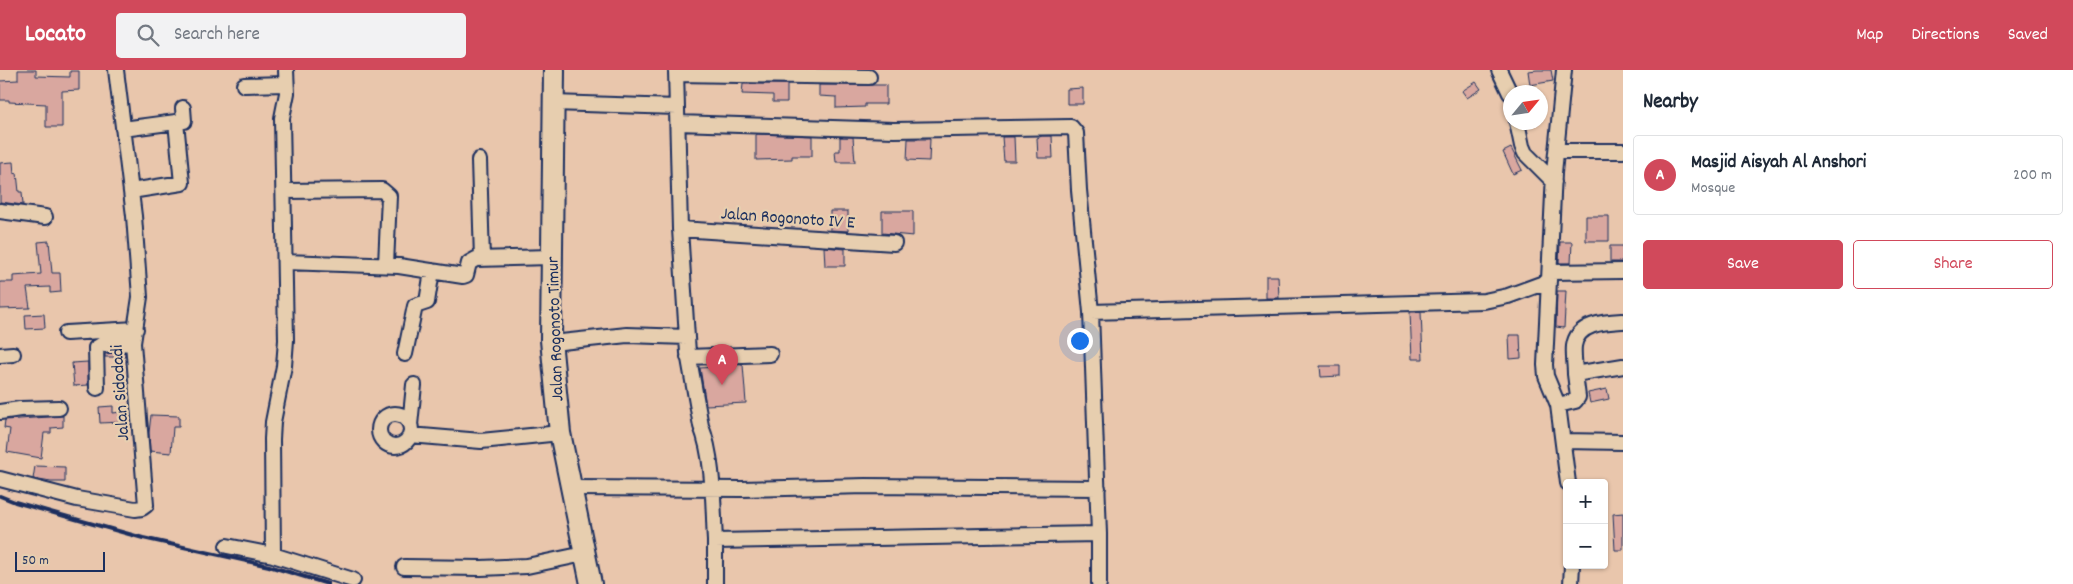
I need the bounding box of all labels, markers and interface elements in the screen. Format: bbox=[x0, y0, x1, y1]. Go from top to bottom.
search box bbox=[116, 13, 466, 58]
text: Locato bbox=[25, 18, 86, 52]
icon: search bbox=[134, 21, 162, 49]
text: Search here bbox=[174, 22, 260, 49]
text: Map bbox=[1856, 23, 1883, 48]
text: Directions bbox=[1911, 23, 1980, 48]
text: Saved bbox=[2008, 23, 2048, 48]
north arrow bbox=[1503, 85, 1548, 130]
text: Nearby bbox=[1643, 88, 1698, 118]
text: Masjid Aisyah Al Anshori bbox=[1691, 150, 1866, 177]
text: A bbox=[1656, 164, 1664, 187]
text: 200 m bbox=[2013, 164, 2052, 187]
text: Mosque bbox=[1691, 177, 1735, 200]
street label: Jalan Rogonoto IV E bbox=[720, 202, 856, 237]
button: Save bbox=[1643, 240, 1843, 289]
button: Share bbox=[1853, 240, 2053, 289]
street label: Jalan Rogonoto Timur bbox=[541, 256, 572, 402]
your location bbox=[1067, 328, 1093, 354]
street label: Jalan Sidodadi bbox=[106, 344, 137, 442]
pin: A bbox=[706, 344, 738, 385]
map controls bbox=[1563, 479, 1608, 569]
button: + bbox=[1563, 479, 1608, 524]
button: − bbox=[1563, 524, 1608, 569]
scale bar bbox=[15, 549, 105, 572]
text: 50 m bbox=[22, 551, 49, 571]

